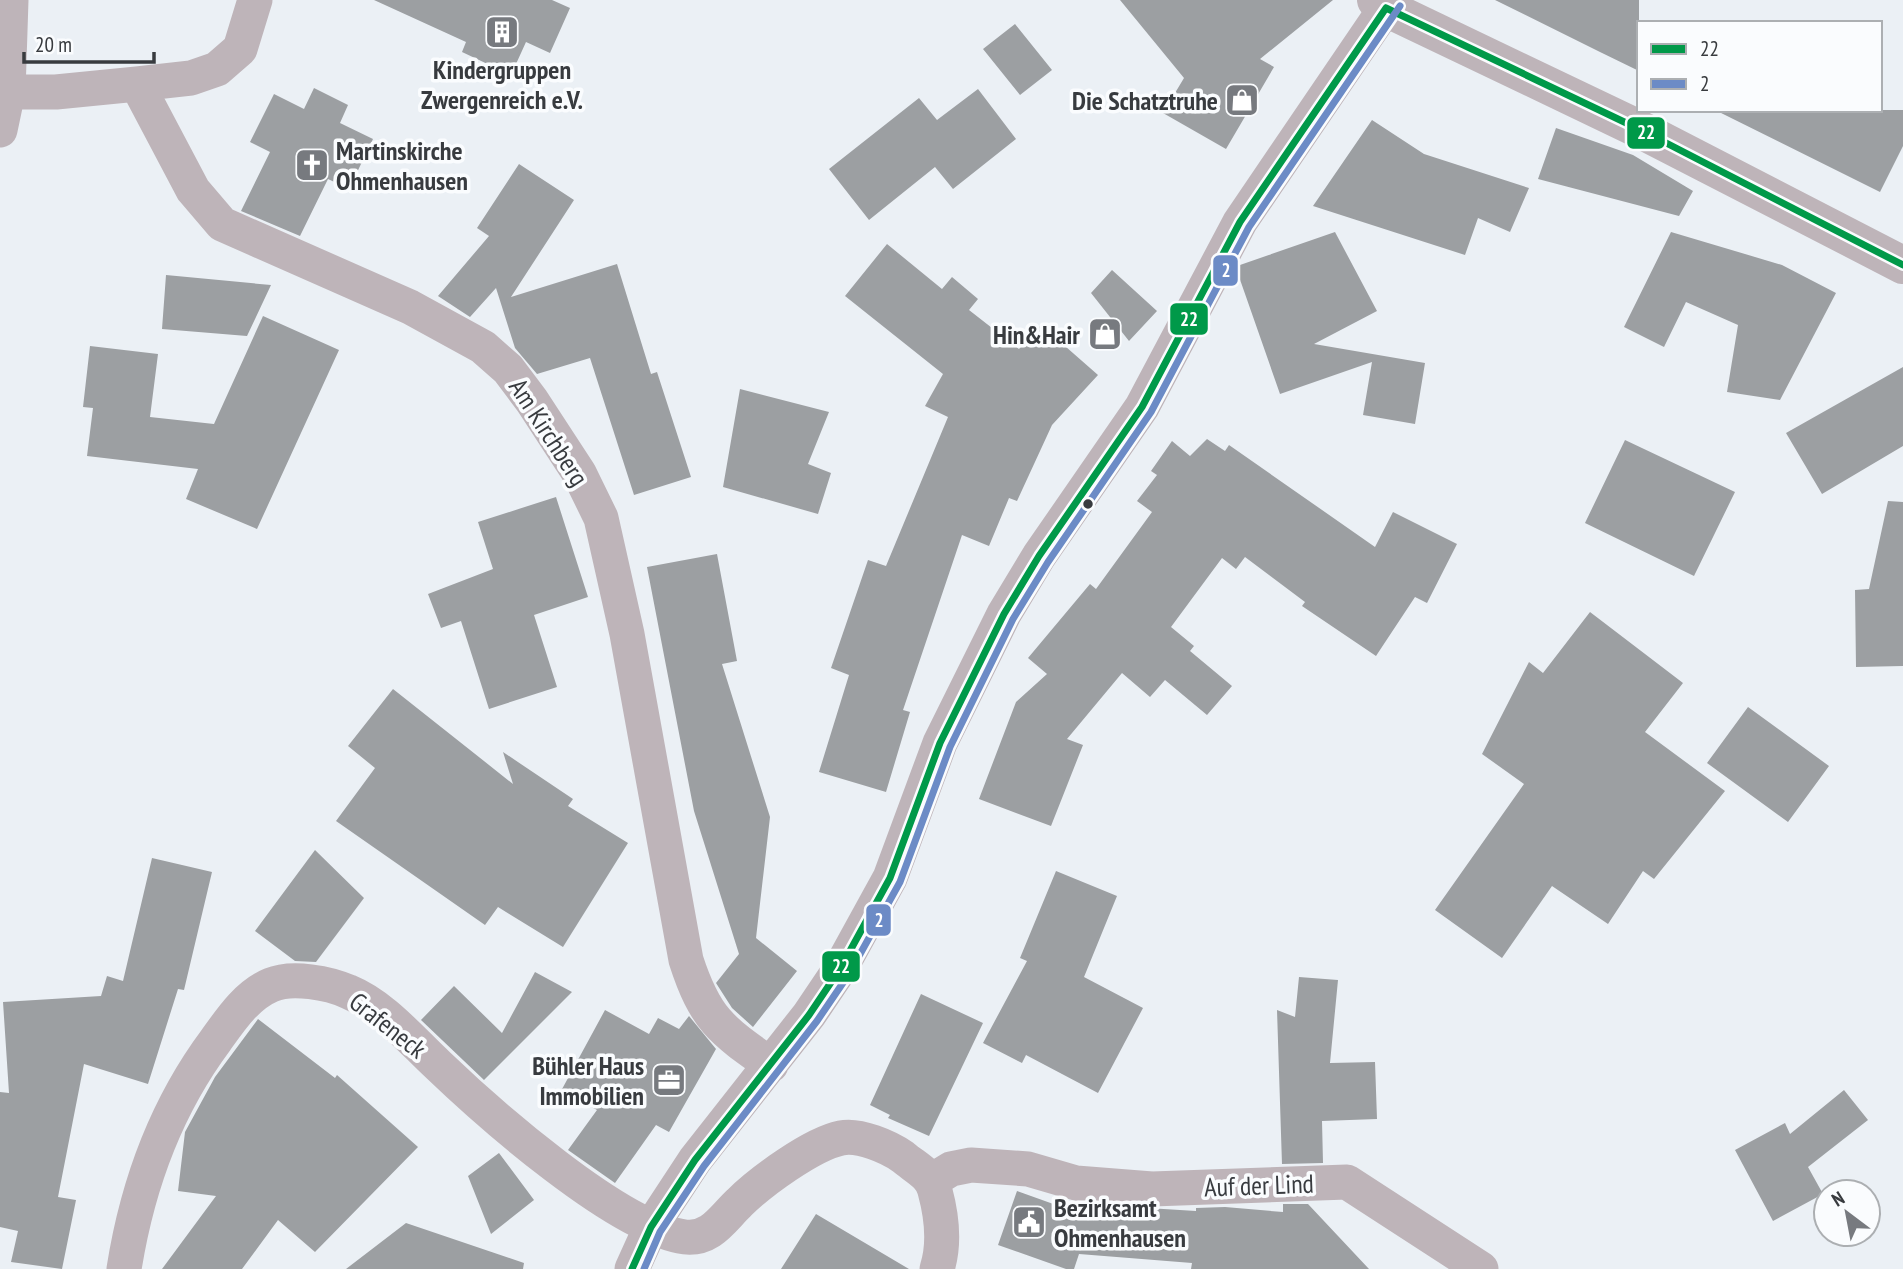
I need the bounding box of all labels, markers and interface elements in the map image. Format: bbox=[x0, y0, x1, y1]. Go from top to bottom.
building icon: Kindergruppen Zwergenreich e.V. bbox=[483, 13, 521, 51]
scale bar bbox=[24, 21, 154, 65]
legend bbox=[1637, 21, 1882, 112]
text: 20 m bbox=[35, 31, 72, 58]
text: 22 bbox=[1700, 35, 1719, 62]
place label: Kindergruppen Zwergenreich e.V. bbox=[421, 53, 583, 116]
text: 2 bbox=[1700, 70, 1709, 97]
shop icon: Die Schatztruhe bbox=[1223, 81, 1261, 119]
place label: Die Schatztruhe bbox=[1072, 84, 1218, 117]
line badge: 22 bbox=[1626, 116, 1666, 150]
text: 22 bbox=[1637, 120, 1655, 144]
place label: Martinskirche Ohmenhausen bbox=[336, 134, 468, 197]
church icon: Martinskirche Ohmenhausen bbox=[293, 146, 331, 184]
line badge: 2 bbox=[1212, 254, 1239, 287]
text: 2 bbox=[1221, 258, 1231, 282]
line badge: 22 bbox=[1169, 302, 1209, 336]
text: 22 bbox=[1180, 307, 1198, 331]
shop icon: Hin&Hair bbox=[1086, 315, 1124, 353]
place label: Hin&Hair bbox=[993, 318, 1080, 351]
street label: Am Kirchberg bbox=[502, 372, 596, 492]
unlabelled marker bbox=[1081, 497, 1095, 511]
line badge: 2 bbox=[865, 903, 892, 937]
text: 2 bbox=[874, 908, 884, 932]
line badge: 22 bbox=[821, 950, 861, 983]
text: 22 bbox=[832, 954, 850, 978]
street label: Grafeneck bbox=[343, 985, 433, 1065]
place label: Bühler Haus Immobilien bbox=[532, 1049, 644, 1112]
office icon: Bühler Haus Immobilien bbox=[650, 1061, 688, 1099]
street label: Auf der Lind bbox=[1204, 1167, 1314, 1203]
north arrow bbox=[1812, 1178, 1882, 1248]
text: N bbox=[1827, 1186, 1849, 1211]
place label: Bezirksamt Ohmenhausen bbox=[1054, 1191, 1186, 1254]
public building icon: Bezirksamt Ohmenhausen bbox=[1010, 1203, 1048, 1241]

